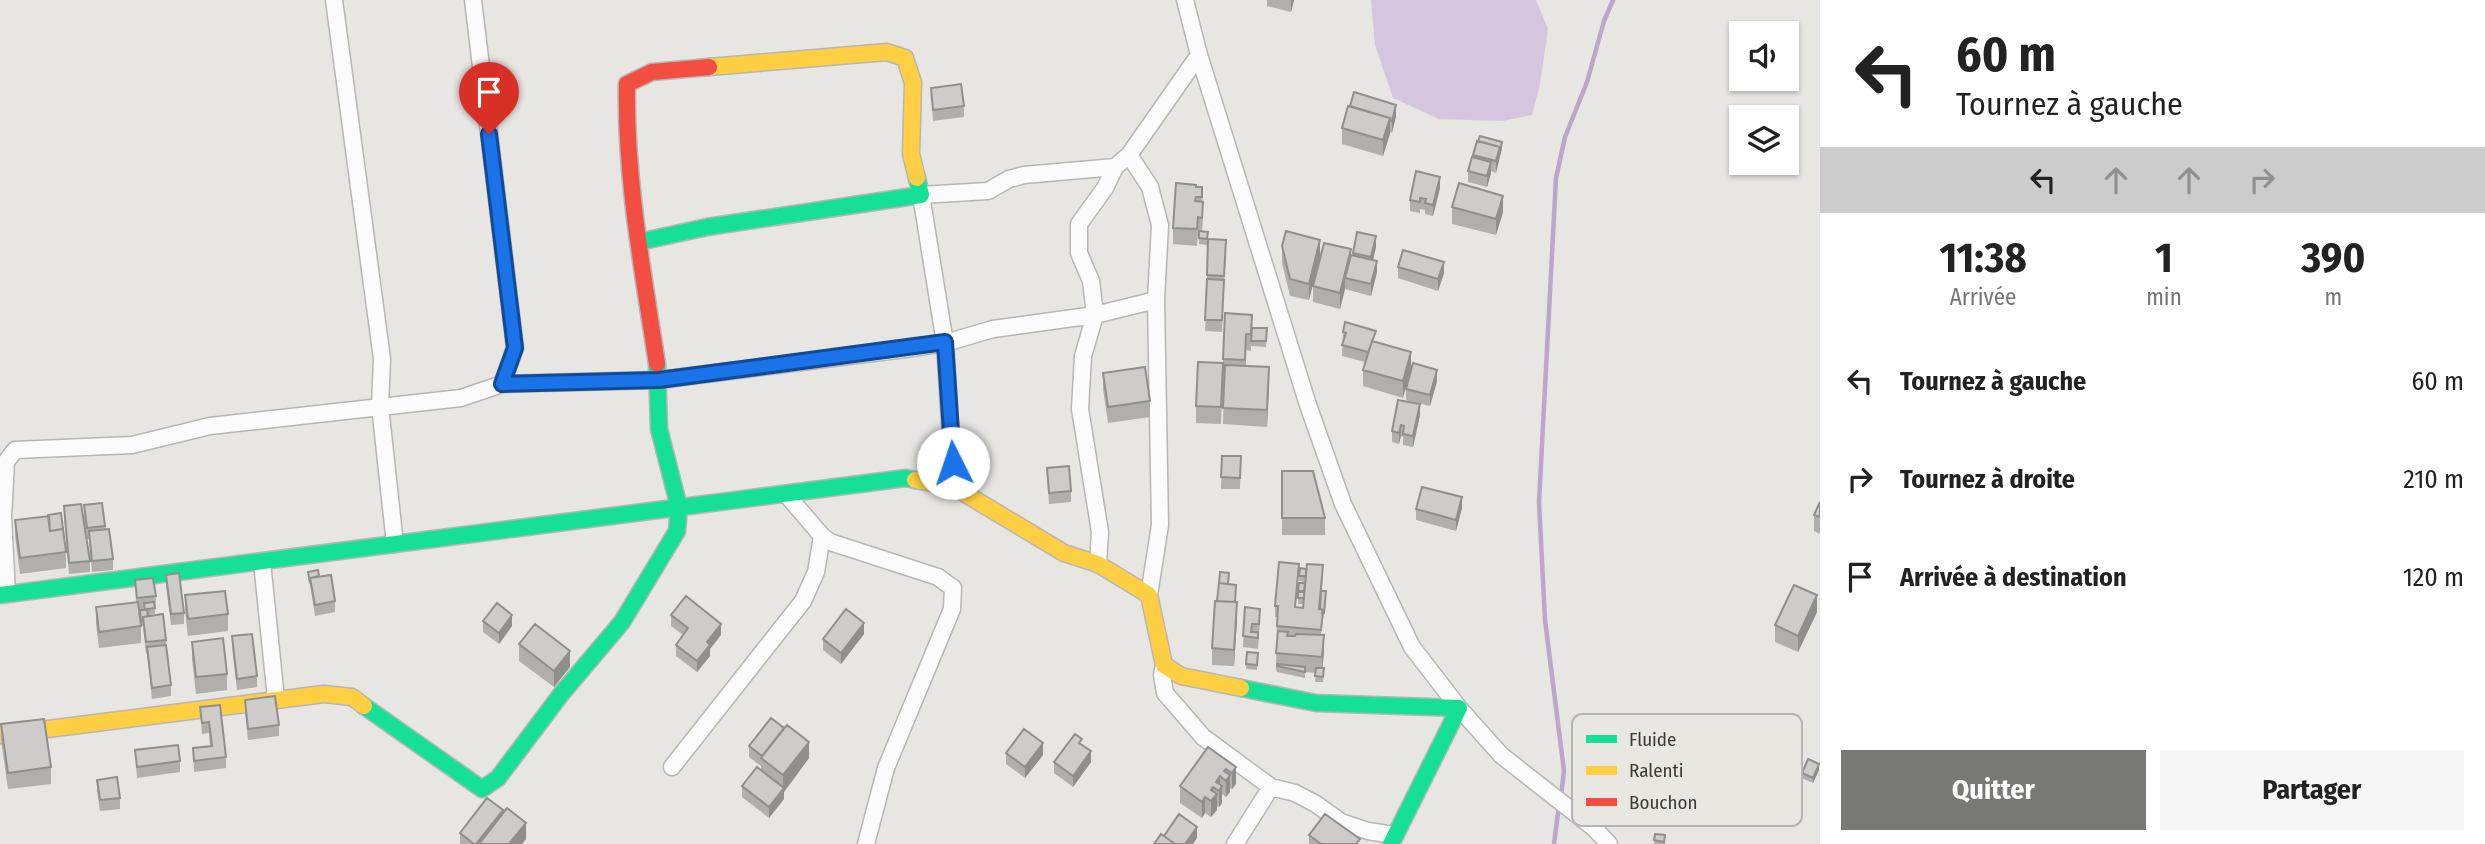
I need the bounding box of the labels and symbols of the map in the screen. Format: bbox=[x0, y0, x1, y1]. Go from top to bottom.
pin bbox=[459, 62, 519, 134]
position arrow bbox=[916, 426, 990, 500]
legend bbox=[1572, 714, 1802, 826]
text: Fluide bbox=[1629, 728, 1676, 751]
text: Ralenti bbox=[1629, 759, 1684, 782]
text: Bouchon bbox=[1629, 791, 1697, 814]

